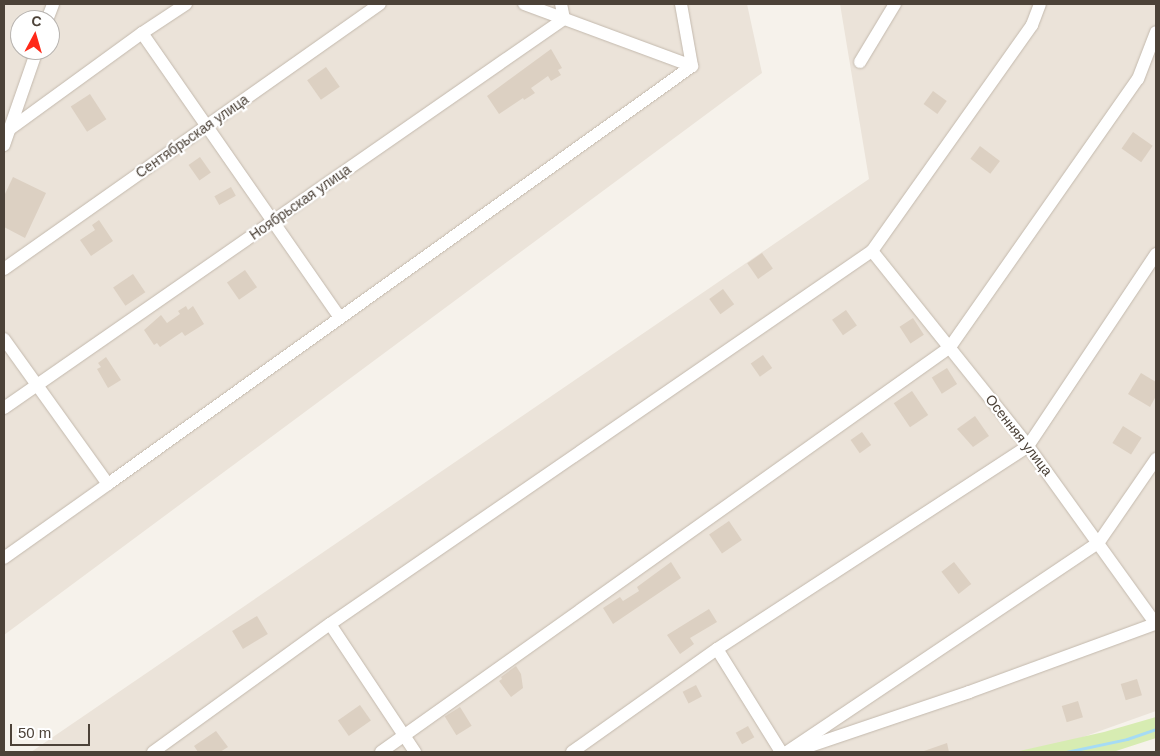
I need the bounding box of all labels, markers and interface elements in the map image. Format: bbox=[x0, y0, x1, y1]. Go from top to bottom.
north arrow bbox=[10, 10, 60, 60]
text: С bbox=[31, 13, 42, 30]
street label: Сентябрьская улица bbox=[132, 91, 252, 181]
street label: Ноябрьская улица bbox=[246, 161, 354, 243]
street label: Осенняя улица bbox=[982, 391, 1056, 479]
scale bar bbox=[12, 714, 92, 746]
text: 50 m bbox=[18, 724, 51, 741]

